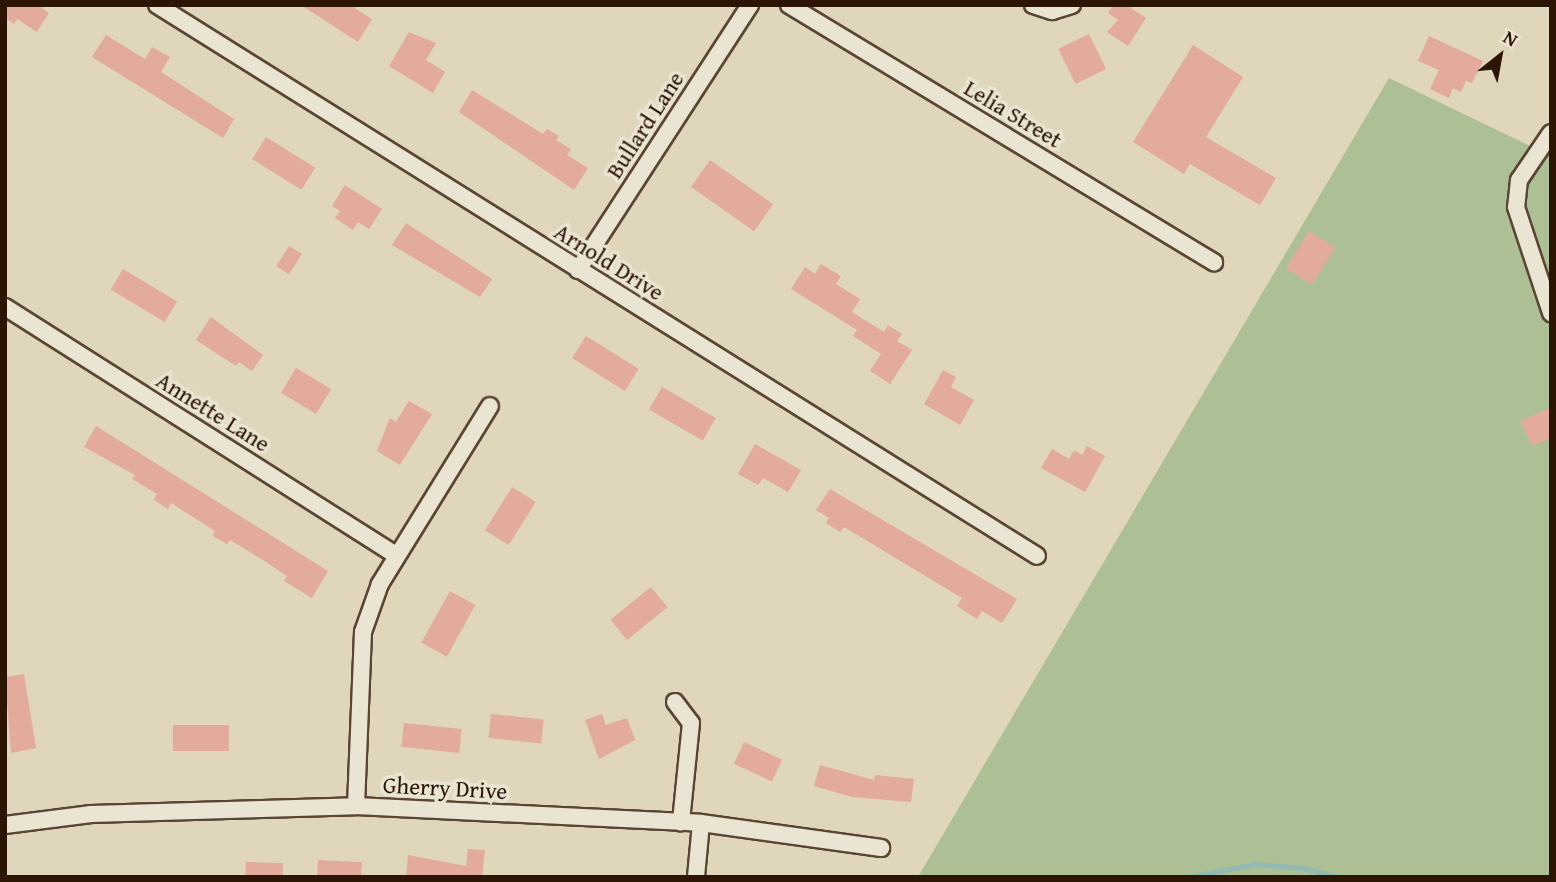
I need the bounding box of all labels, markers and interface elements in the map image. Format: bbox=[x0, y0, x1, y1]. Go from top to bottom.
north arrow bbox=[1465, 21, 1535, 91]
text: N bbox=[1498, 23, 1523, 53]
street label: Bullard Lane bbox=[600, 66, 690, 184]
street label: Lelia Street bbox=[959, 74, 1067, 154]
street label: Arnold Drive bbox=[549, 218, 669, 306]
street label: Annette Lane bbox=[151, 366, 275, 458]
street label: Gherry Drive bbox=[382, 771, 508, 805]

